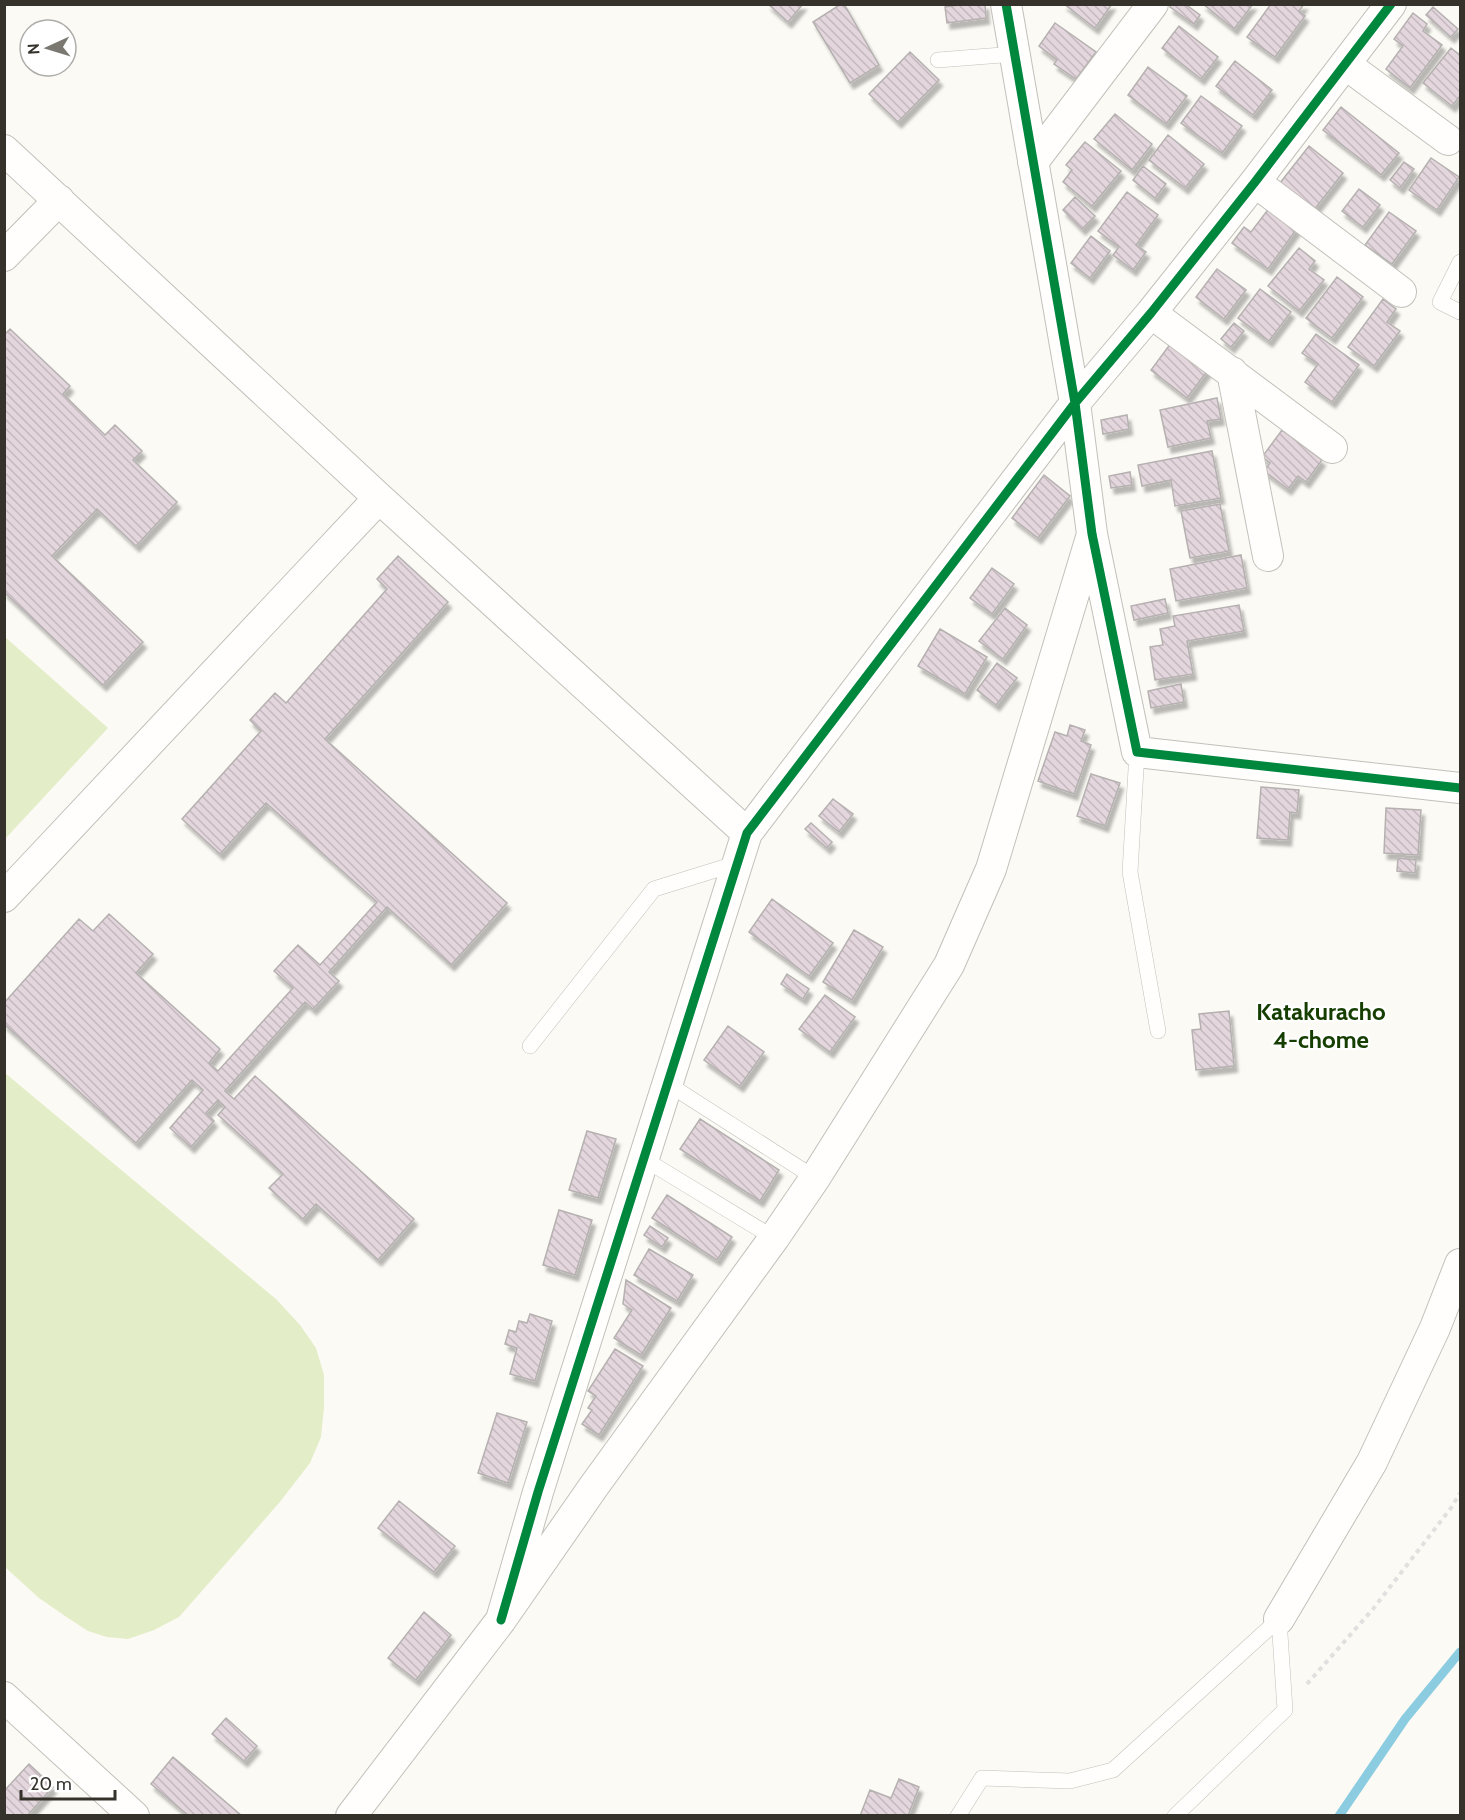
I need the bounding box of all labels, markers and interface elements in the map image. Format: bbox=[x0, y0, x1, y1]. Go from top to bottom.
north arrow bbox=[18, 18, 78, 78]
text: N bbox=[24, 43, 43, 55]
district label: Katakuracho 4-chome bbox=[1256, 997, 1386, 1054]
scale bar bbox=[21, 1763, 116, 1801]
text: 20 m bbox=[30, 1773, 72, 1795]

